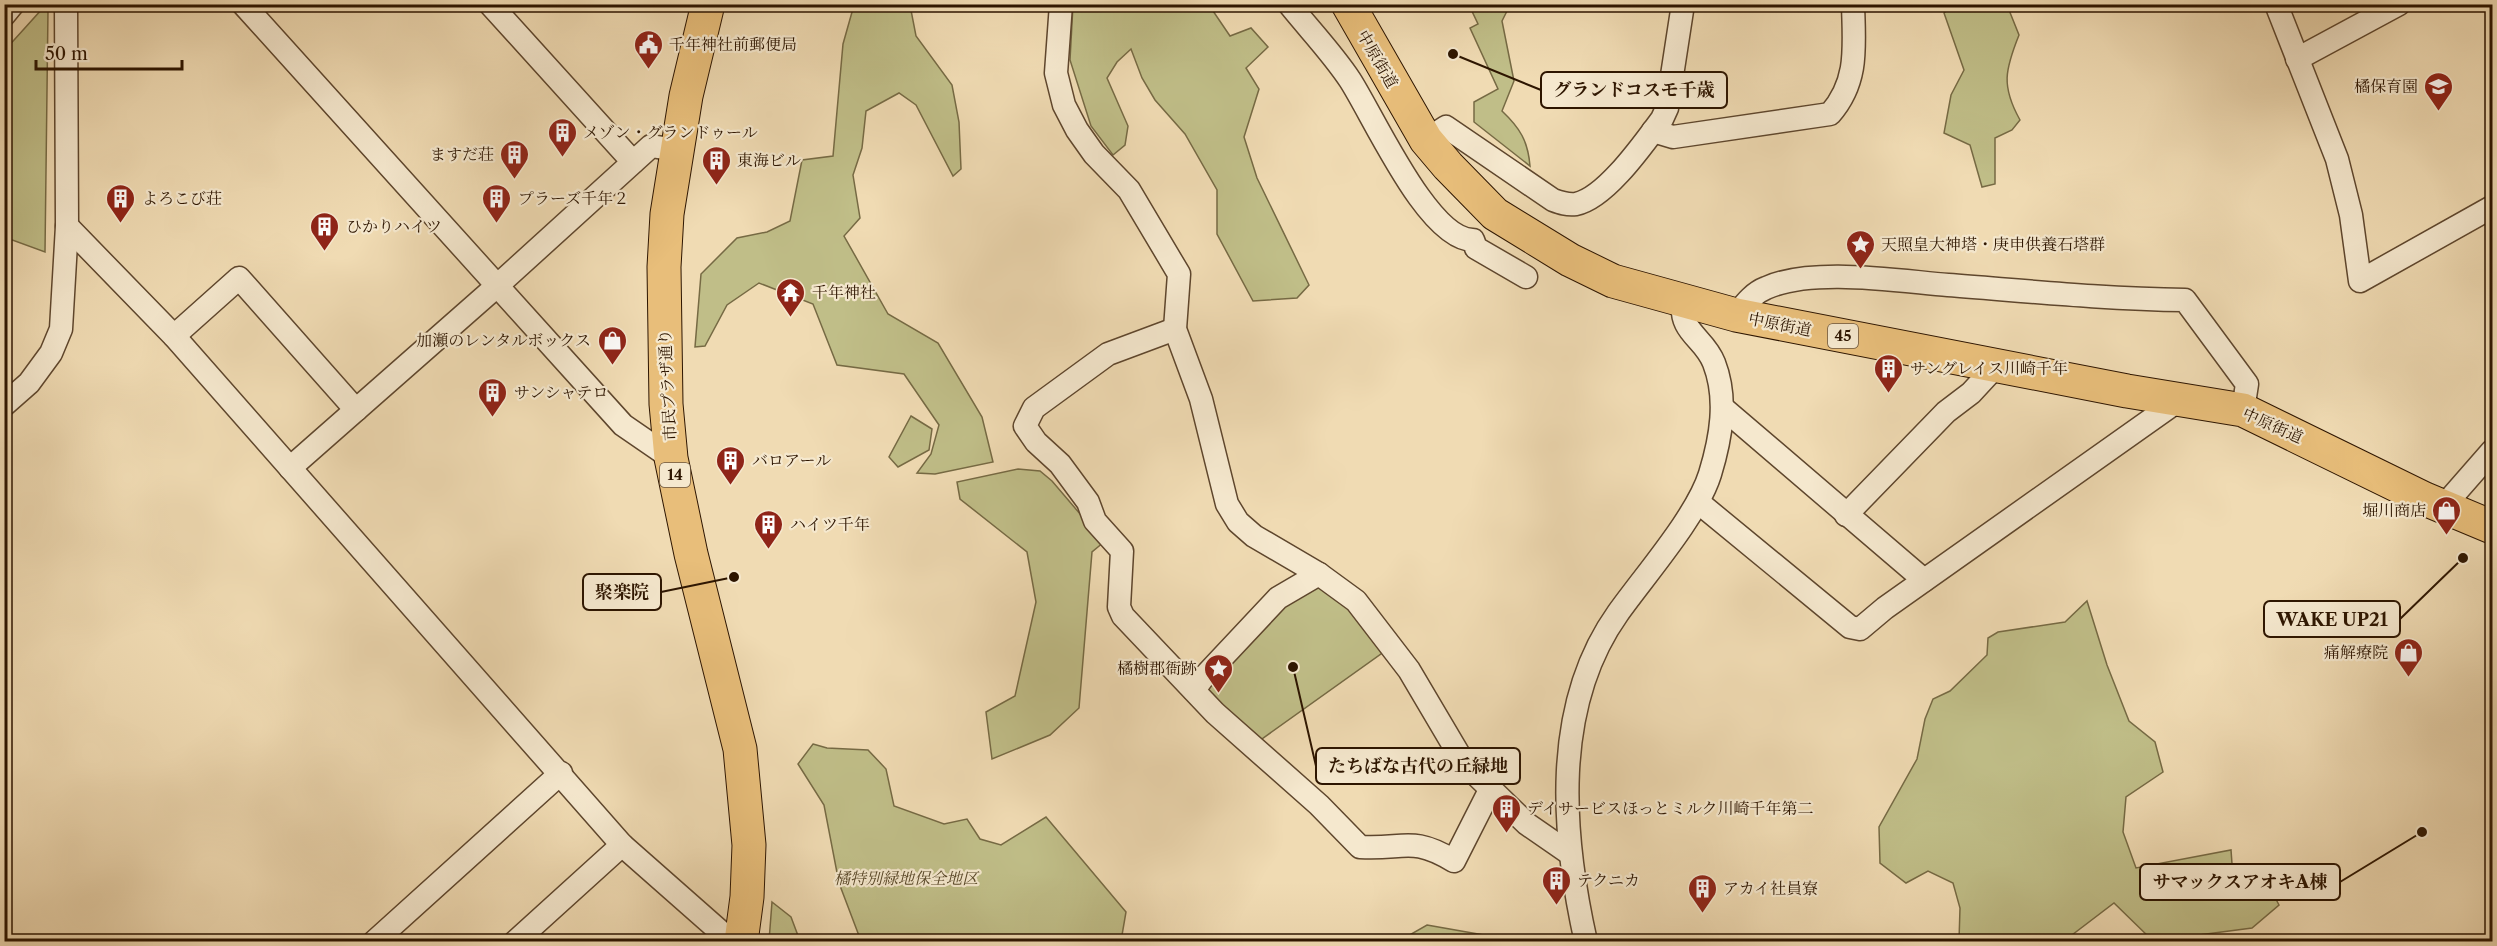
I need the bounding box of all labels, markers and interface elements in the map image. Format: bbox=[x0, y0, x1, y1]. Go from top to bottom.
street label: 中原街道 bbox=[1353, 26, 1403, 92]
public building icon: 千年神社前郵便局 bbox=[632, 28, 664, 70]
scale bar bbox=[36, 33, 182, 71]
place label: 千年神社前郵便局 bbox=[669, 34, 797, 54]
text: 50 m bbox=[45, 43, 88, 65]
school or university icon: 橘保育園 bbox=[2423, 70, 2455, 112]
callout: グランドコスモ千歳 bbox=[1541, 72, 1727, 108]
place label: 橘保育園 bbox=[2354, 76, 2418, 96]
text: グランドコスモ千歳 bbox=[1553, 79, 1715, 101]
building icon: メゾン・グランドゥール bbox=[546, 116, 578, 158]
place label: メゾン・グランドゥール bbox=[583, 122, 758, 142]
building icon: ますだ荘 bbox=[499, 138, 531, 180]
place label: ますだ荘 bbox=[430, 144, 494, 164]
building icon: 東海ビル bbox=[700, 144, 732, 186]
place label: 東海ビル bbox=[737, 150, 801, 170]
building icon: よろこび荘 bbox=[105, 182, 137, 224]
building icon: プラーズ千年２ bbox=[481, 182, 513, 224]
place label: よろこび荘 bbox=[142, 188, 222, 208]
place label: プラーズ千年２ bbox=[518, 188, 629, 208]
building icon: ひかりハイツ bbox=[309, 210, 341, 252]
place label: ひかりハイツ bbox=[346, 216, 442, 236]
place icon: 天照皇大神塔・庚申供養石塔群 bbox=[1844, 228, 1876, 270]
place label: 天照皇大神塔・庚申供養石塔群 bbox=[1881, 234, 2105, 254]
temple icon: 千年神社 bbox=[775, 276, 807, 318]
place label: 千年神社 bbox=[812, 282, 876, 302]
street label: 中原街道 bbox=[1747, 308, 1813, 340]
shop icon: 加瀬のレンタルボックス bbox=[596, 324, 628, 366]
road number: 45 bbox=[1828, 324, 1858, 348]
street label: 市民プラザ通り bbox=[654, 329, 680, 441]
place label: 加瀬のレンタルボックス bbox=[416, 330, 591, 350]
building icon: サングレイス川崎千年 bbox=[1873, 352, 1905, 394]
place label: サングレイス川崎千年 bbox=[1910, 358, 2068, 378]
building icon: サンシャテロ bbox=[477, 376, 509, 418]
place label: サンシャテロ bbox=[514, 382, 608, 402]
street label: 中原街道 bbox=[2240, 403, 2306, 447]
building icon: バロアール bbox=[715, 444, 747, 486]
place label: バロアール bbox=[752, 450, 831, 470]
road number: 14 bbox=[660, 463, 690, 487]
shop icon: 堀川商店 bbox=[2431, 494, 2463, 536]
place label: 堀川商店 bbox=[2362, 500, 2426, 520]
building icon: ハイツ千年 bbox=[753, 508, 785, 550]
place label: ハイツ千年 bbox=[790, 514, 870, 534]
callout: 聚楽院 bbox=[583, 574, 661, 610]
text: 聚楽院 bbox=[595, 581, 649, 603]
callout: WAKE UP21 bbox=[2264, 601, 2400, 637]
text: WAKE UP21 bbox=[2275, 609, 2388, 631]
shop icon: 痛解療院 bbox=[2393, 636, 2425, 678]
place label: 痛解療院 bbox=[2324, 642, 2388, 662]
place icon: 橘樹郡衙跡 bbox=[1202, 652, 1234, 694]
place label: 橘樹郡衙跡 bbox=[1117, 658, 1197, 678]
callout: たちばな古代の丘緑地 bbox=[1316, 748, 1520, 784]
text: たちばな古代の丘緑地 bbox=[1328, 755, 1508, 777]
building icon: デイサービスほっとミルク川崎千年第二 bbox=[1490, 792, 1522, 834]
place label: デイサービスほっとミルク川崎千年第二 bbox=[1527, 798, 1814, 818]
building icon: テクニカ bbox=[1540, 864, 1572, 906]
callout: サマックスアオキA棟 bbox=[2140, 864, 2340, 900]
park label: 橘特別緑地保全地区 bbox=[834, 868, 980, 888]
place label: テクニカ bbox=[1577, 870, 1640, 890]
text: サマックスアオキA棟 bbox=[2153, 871, 2327, 893]
building icon: アカイ社員寮 bbox=[1686, 872, 1718, 914]
place label: アカイ社員寮 bbox=[1723, 878, 1818, 898]

